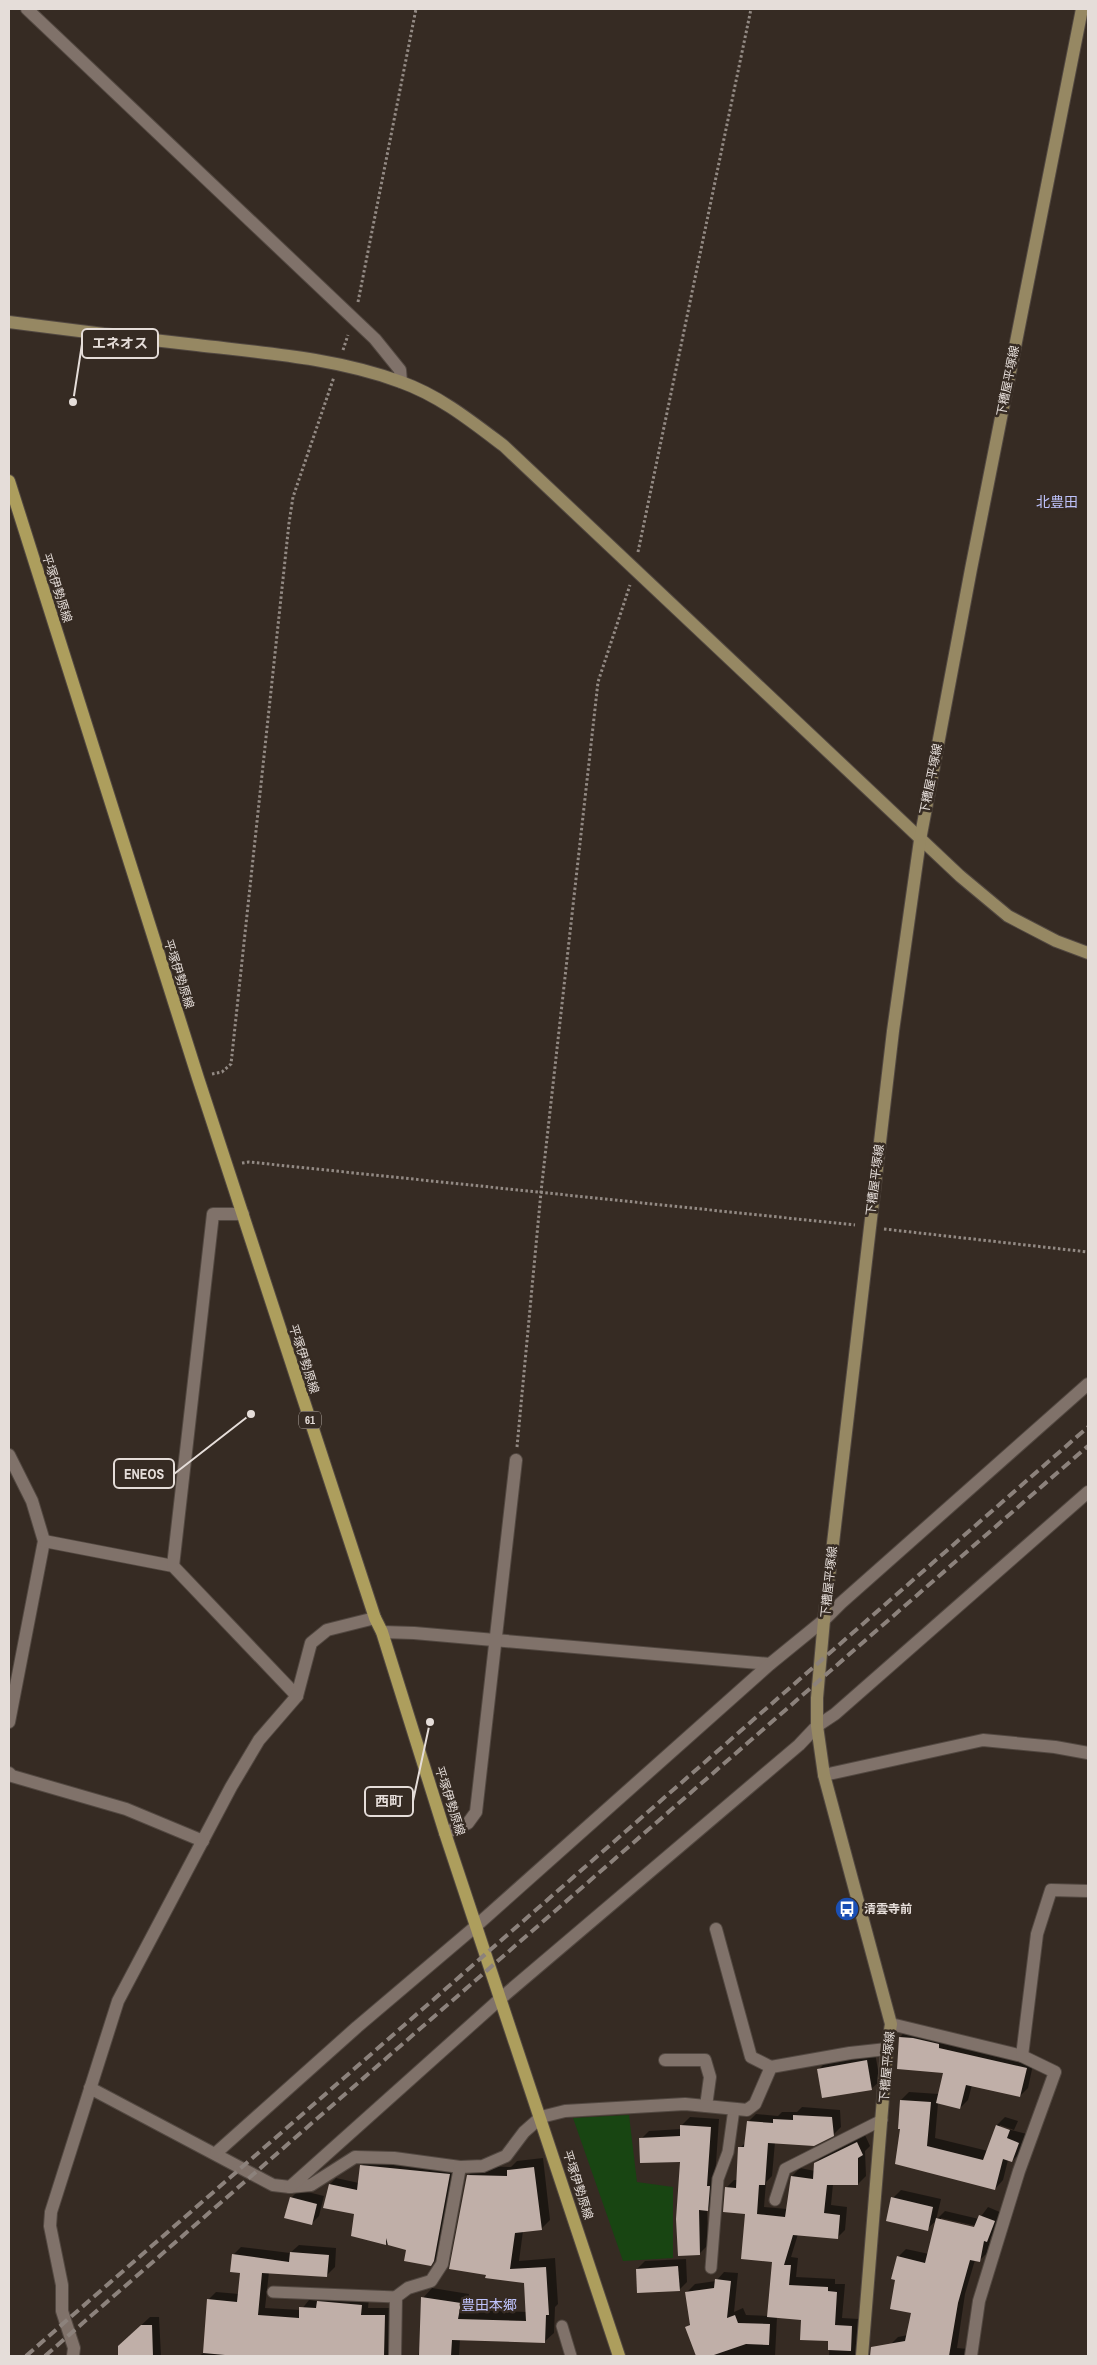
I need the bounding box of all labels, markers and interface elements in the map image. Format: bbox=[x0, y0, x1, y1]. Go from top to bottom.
callout: エネオス bbox=[82, 329, 158, 358]
text: エネオス bbox=[92, 334, 148, 352]
street label: 下糟屋平塚線 bbox=[993, 344, 1023, 418]
district label: 北豊田 bbox=[1036, 493, 1078, 511]
street label: 平塚伊勢原線 bbox=[38, 551, 76, 625]
street label: 下糟屋平塚線 bbox=[916, 742, 946, 816]
street label: 平塚伊勢原線 bbox=[160, 937, 198, 1011]
street label: 下糟屋平塚線 bbox=[863, 1143, 887, 1217]
street label: 平塚伊勢原線 bbox=[285, 1322, 323, 1396]
road number: 61 bbox=[299, 1412, 321, 1428]
callout: ENEOS bbox=[114, 1459, 174, 1488]
text: ENEOS bbox=[124, 1465, 164, 1483]
street label: 下糟屋平塚線 bbox=[817, 1545, 841, 1619]
street label: 平塚伊勢原線 bbox=[431, 1764, 469, 1838]
callout: 西町 bbox=[365, 1787, 413, 1816]
text: 西町 bbox=[375, 1792, 403, 1810]
bus stop icon: 清雲寺前 bbox=[834, 1896, 860, 1922]
place label: 清雲寺前 bbox=[864, 1901, 912, 1917]
street label: 下糟屋平塚線 bbox=[876, 2030, 898, 2104]
street label: 平塚伊勢原線 bbox=[559, 2148, 597, 2222]
district label: 豊田本郷 bbox=[461, 2296, 517, 2314]

